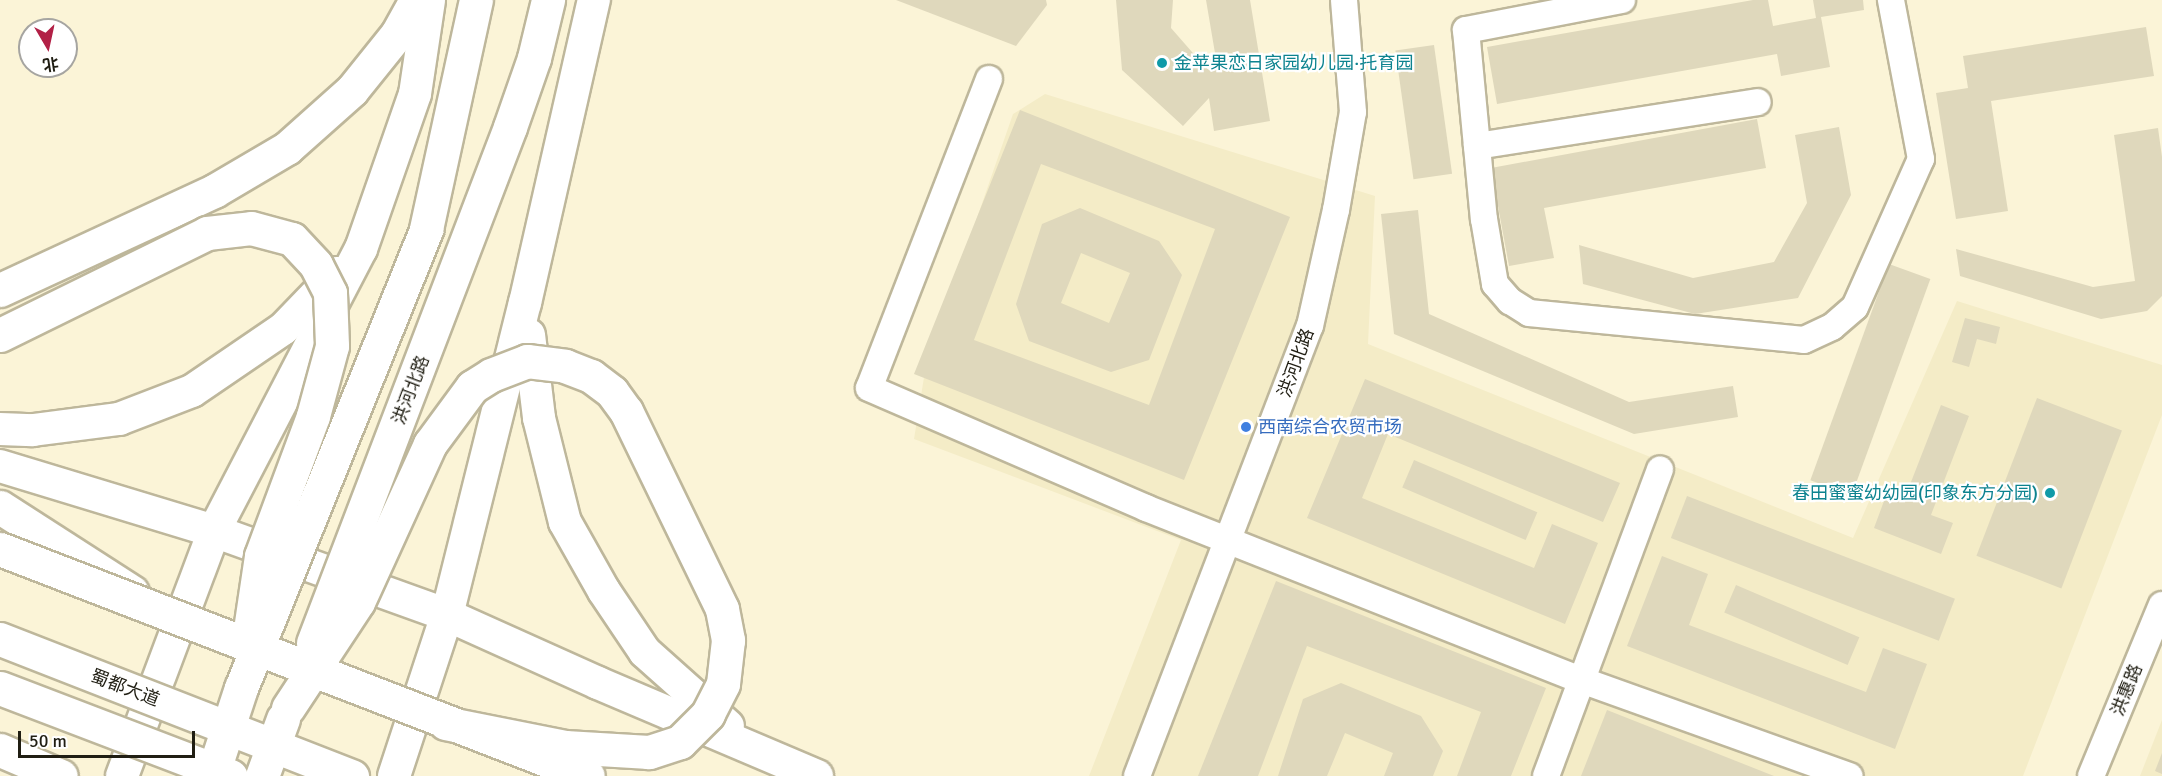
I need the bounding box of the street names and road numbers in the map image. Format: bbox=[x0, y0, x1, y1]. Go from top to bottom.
street label: 洪河北路 bbox=[1274, 325, 1318, 401]
street label: 洪河北路 bbox=[388, 353, 434, 427]
street label: 洪惠路 bbox=[2107, 661, 2147, 719]
street label: 蜀都大道 bbox=[88, 665, 162, 711]

